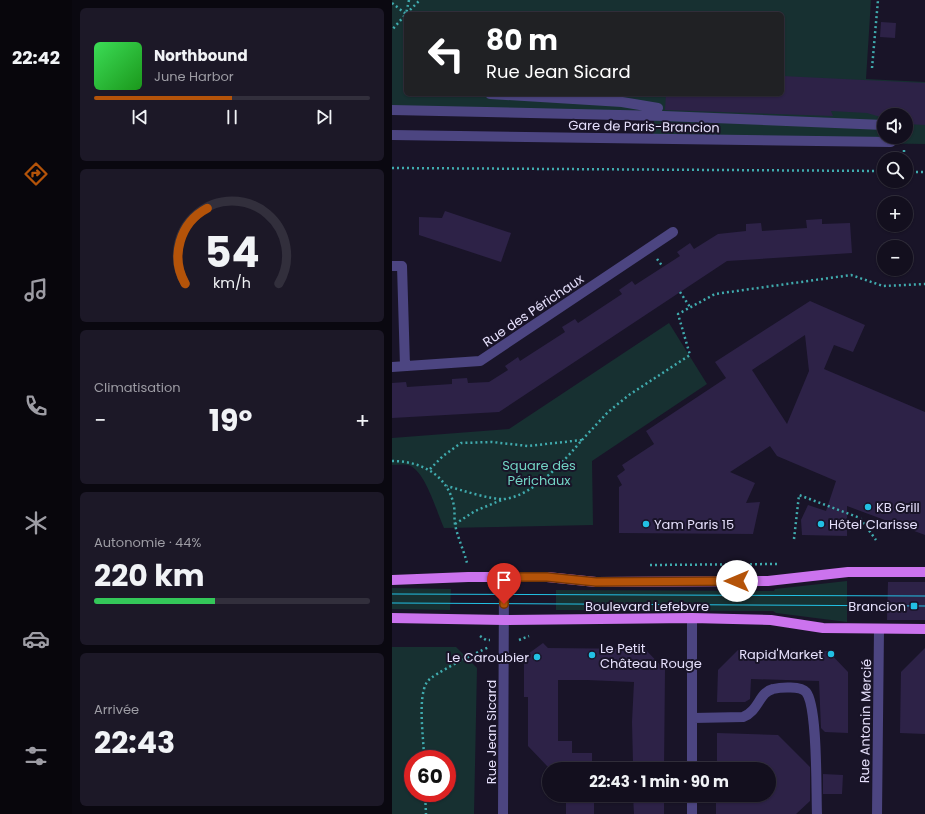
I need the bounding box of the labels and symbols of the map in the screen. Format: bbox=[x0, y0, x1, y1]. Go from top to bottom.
street label: Gare de Paris-Brancion bbox=[568, 116, 720, 137]
street label: Rue des Périchaux bbox=[479, 269, 588, 351]
park label: Square des Périchaux bbox=[502, 456, 576, 490]
place label: KB Grill bbox=[876, 498, 920, 517]
marker: KB Grill bbox=[863, 502, 873, 512]
place label: Yam Paris 15 bbox=[654, 515, 734, 534]
place label: Hôtel Clarisse bbox=[829, 515, 917, 534]
marker: Yam Paris 15 bbox=[641, 519, 651, 529]
marker: Hôtel Clarisse bbox=[816, 519, 826, 529]
position arrow bbox=[716, 560, 758, 602]
pin bbox=[487, 563, 521, 604]
street label: Boulevard Lefebvre bbox=[585, 597, 709, 616]
place label: Brancion bbox=[848, 597, 906, 616]
marker: Brancion bbox=[909, 601, 919, 611]
place label: Le Petit Château Rouge bbox=[600, 639, 702, 673]
place label: Rapid'Market bbox=[739, 645, 823, 664]
place label: Le Caroubier bbox=[447, 648, 529, 667]
marker: Rapid'Market bbox=[826, 649, 836, 659]
marker: Le Petit Château Rouge bbox=[587, 650, 597, 660]
marker: Le Caroubier bbox=[532, 652, 542, 662]
street label: Rue Antonin Mercié bbox=[855, 659, 876, 783]
street label: Rue Jean Sicard bbox=[482, 680, 501, 784]
speed limit sign: 60 bbox=[404, 750, 456, 802]

